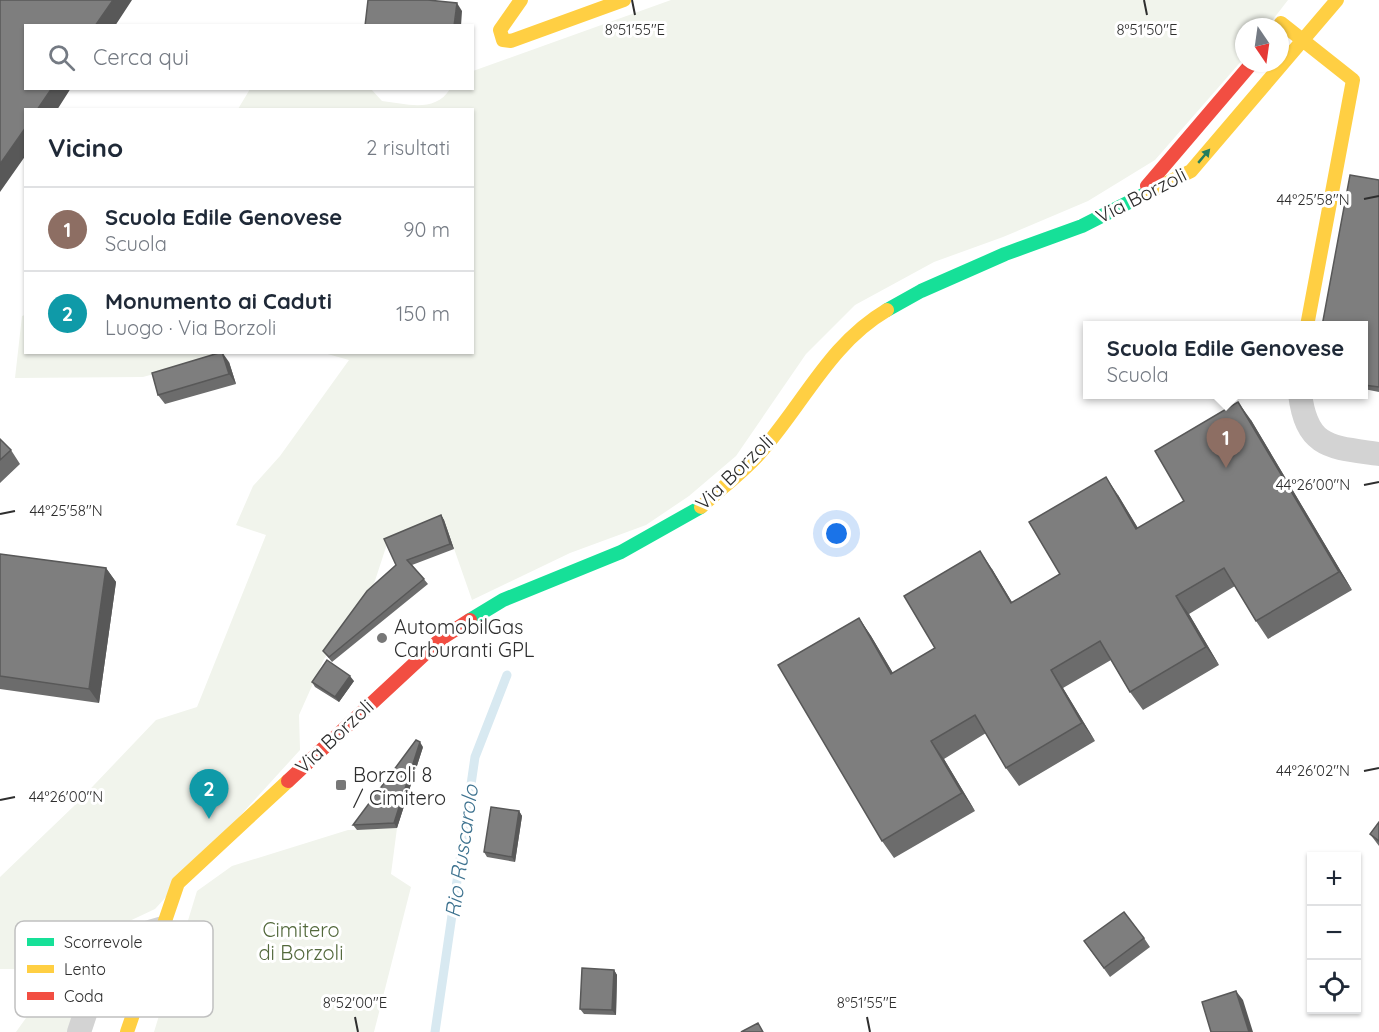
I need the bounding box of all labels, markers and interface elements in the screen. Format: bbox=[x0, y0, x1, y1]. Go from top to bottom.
north arrow bbox=[1235, 18, 1289, 72]
text: 8°51'55"E bbox=[605, 20, 665, 39]
text: 8°51'50"E bbox=[1116, 20, 1178, 39]
search box bbox=[24, 24, 474, 90]
icon: search bbox=[45, 41, 78, 74]
text: Cerca qui bbox=[93, 43, 189, 71]
text: Vicino bbox=[48, 131, 123, 164]
text: 2 risultati bbox=[366, 135, 450, 160]
one-way arrow bbox=[1198, 148, 1211, 164]
street label: Via Borzoli bbox=[1092, 162, 1190, 228]
text: 44°25'58"N bbox=[1276, 190, 1350, 209]
text: Scuola Edile Genovese bbox=[105, 203, 342, 231]
text: 1 bbox=[64, 217, 71, 242]
text: 90 m bbox=[403, 217, 450, 242]
text: Scuola bbox=[105, 231, 167, 256]
text: Monumento ai Caduti bbox=[105, 287, 332, 315]
text: 2 bbox=[62, 301, 73, 326]
text: 150 m bbox=[396, 301, 450, 326]
text: Luogo · Via Borzoli bbox=[105, 315, 276, 340]
popup bbox=[1083, 321, 1368, 399]
text: Scuola Edile Genovese bbox=[1107, 334, 1344, 362]
text: Scuola bbox=[1107, 362, 1169, 387]
pin: 1 bbox=[1206, 418, 1246, 468]
street label: Via Borzoli bbox=[690, 429, 778, 515]
text: 44°26'00"N bbox=[1276, 475, 1350, 494]
text: 44°25'58"N bbox=[29, 501, 103, 520]
your location bbox=[822, 519, 851, 548]
place label: AutomobilGas Carburanti GPL bbox=[394, 614, 535, 662]
marker: AutomobilGas Carburanti GPL bbox=[375, 631, 389, 645]
street label: Via Borzoli bbox=[290, 693, 378, 779]
text: 44°26'02"N bbox=[1276, 761, 1350, 780]
place label: Borzoli 8 / Cimitero bbox=[353, 762, 446, 810]
pin: 2 bbox=[190, 770, 228, 819]
marker: Borzoli 8 / Cimitero bbox=[334, 778, 348, 792]
water label: Rio Ruscarolo bbox=[439, 782, 483, 919]
text: 44°26'00"N bbox=[29, 787, 103, 806]
map controls bbox=[1307, 852, 1361, 1014]
button: + bbox=[1307, 852, 1361, 906]
button: − bbox=[1307, 906, 1361, 960]
park label: Cimitero di Borzoli bbox=[259, 917, 343, 965]
legend bbox=[15, 921, 213, 1017]
text: Scorrevole bbox=[64, 932, 142, 952]
text: Lento bbox=[64, 959, 106, 979]
button: locate bbox=[1307, 960, 1361, 1014]
text: Coda bbox=[64, 986, 104, 1006]
text: 8°52'00"E bbox=[323, 993, 387, 1012]
text: 8°51'55"E bbox=[837, 993, 897, 1012]

